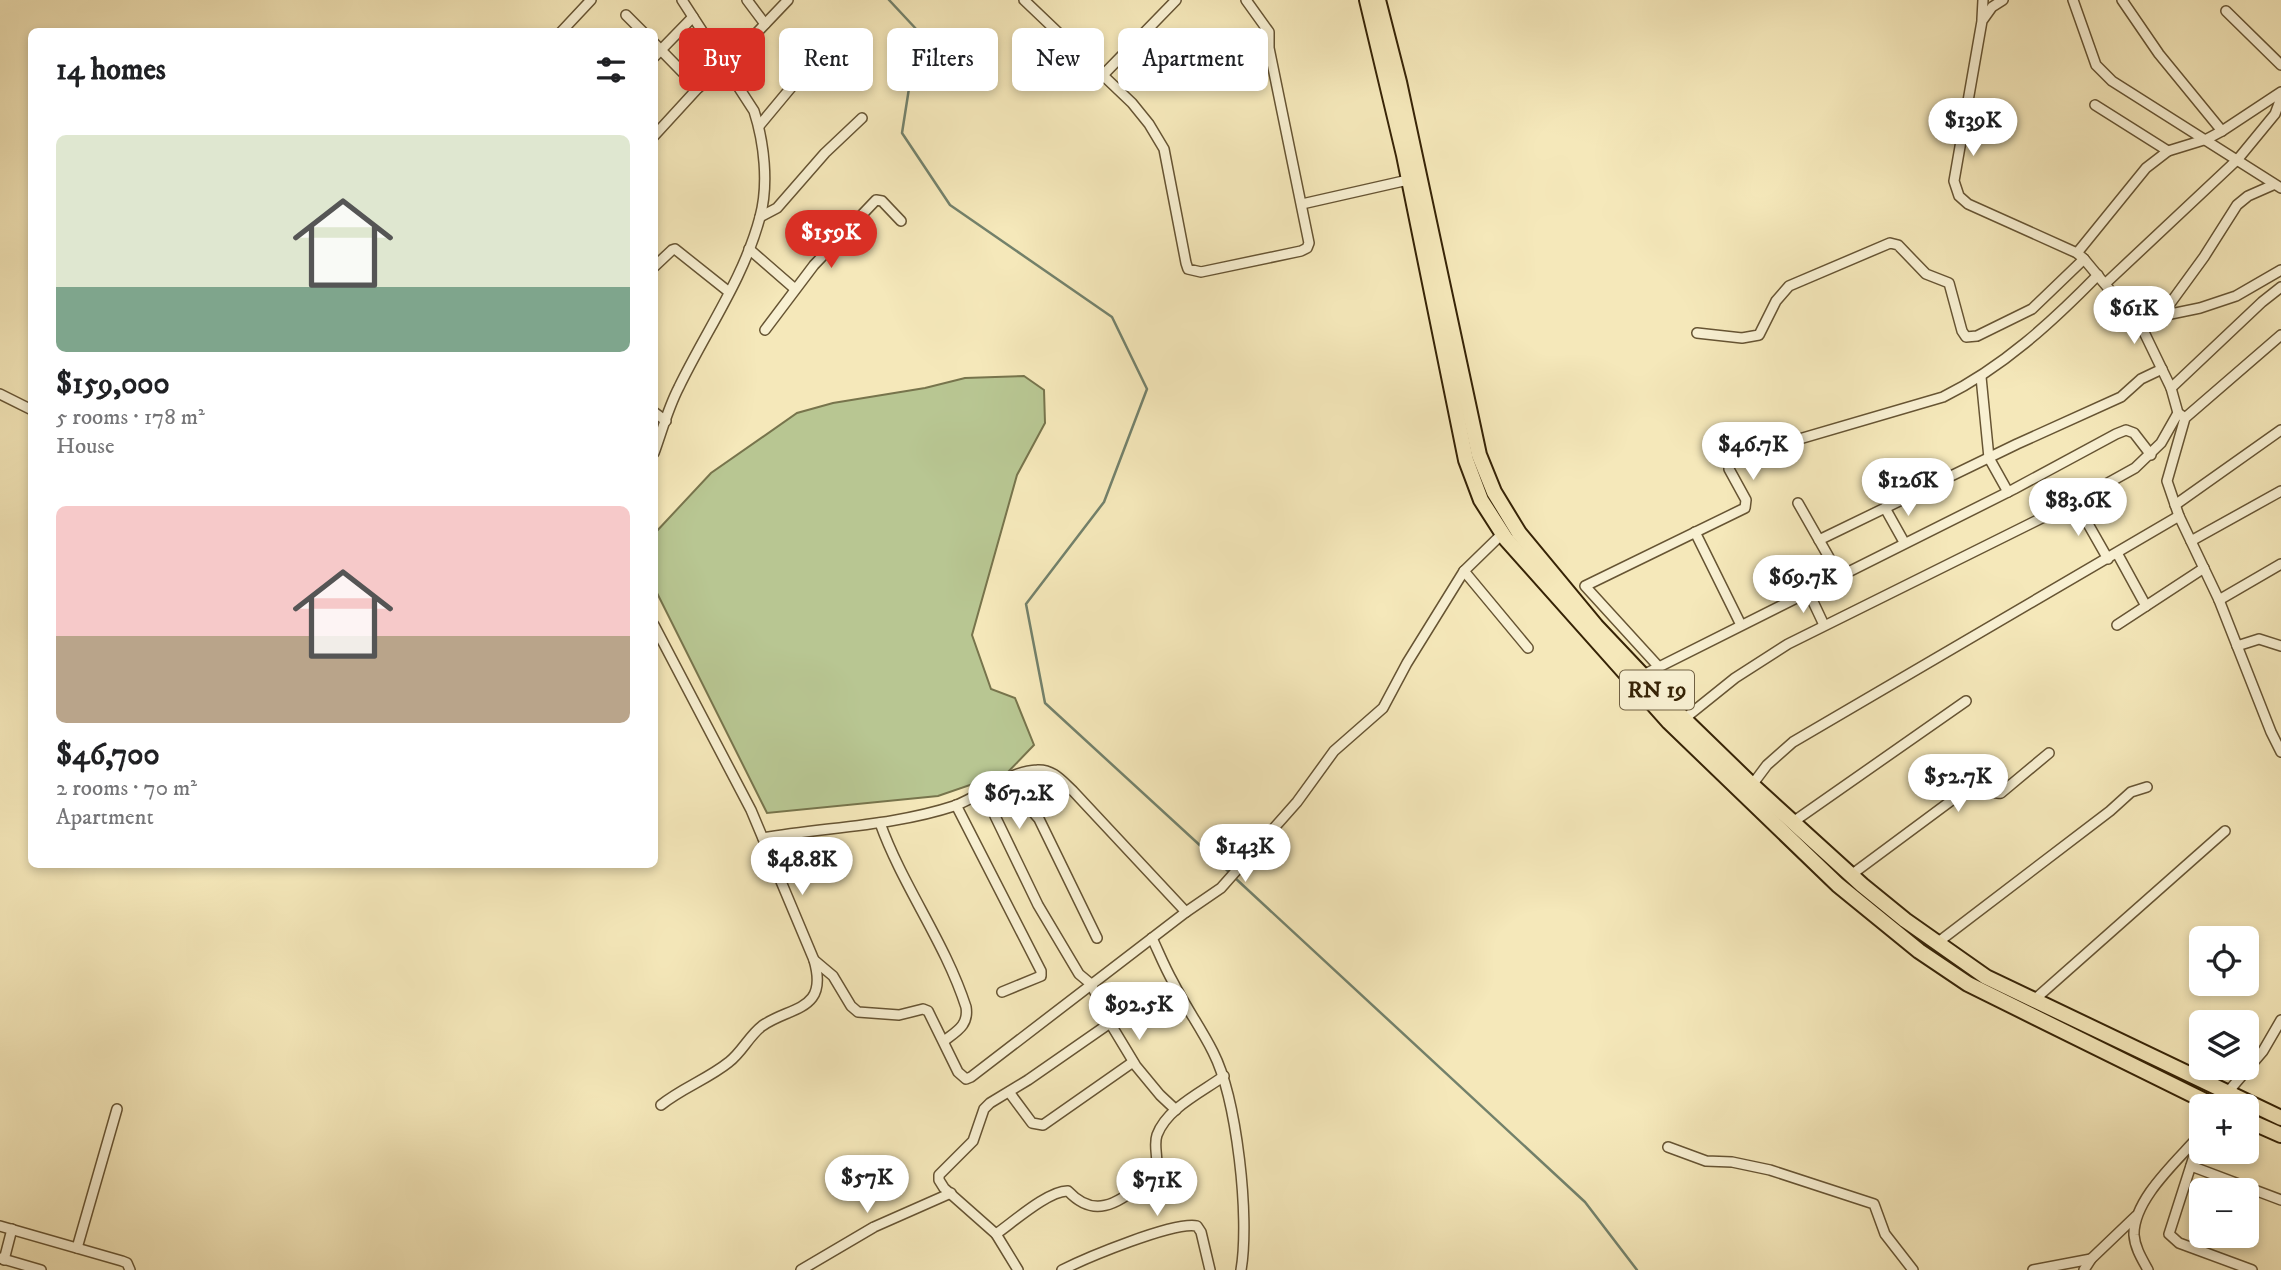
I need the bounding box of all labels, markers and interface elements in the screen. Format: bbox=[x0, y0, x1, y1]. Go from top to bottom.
chip: Buy bbox=[679, 28, 765, 91]
chip: Rent bbox=[779, 28, 873, 91]
chip: Filters bbox=[887, 28, 998, 91]
chip: New bbox=[1012, 28, 1104, 91]
chip: Apartment bbox=[1118, 28, 1268, 91]
icon: filters bbox=[592, 51, 630, 89]
text: 14 homes bbox=[56, 52, 166, 89]
pin: $139K bbox=[1924, 99, 2022, 158]
text: $139K bbox=[1944, 106, 2002, 135]
icon: home bbox=[280, 180, 406, 306]
pin: $159K bbox=[782, 210, 880, 270]
text: $159K bbox=[801, 218, 861, 247]
pin: $61K bbox=[2093, 286, 2175, 346]
text: $61K bbox=[2109, 294, 2159, 323]
text: $159,000 bbox=[56, 366, 170, 403]
text: 5 rooms · 178 m² bbox=[56, 403, 205, 432]
pin: $46.7K bbox=[1696, 422, 1810, 482]
text: $46.7K bbox=[1718, 430, 1788, 459]
text: House bbox=[56, 432, 114, 461]
pin: $126K bbox=[1859, 458, 1957, 518]
text: $126K bbox=[1878, 466, 1938, 495]
pin: $83.6K bbox=[2021, 478, 2135, 538]
text: $83.6K bbox=[2045, 486, 2111, 515]
icon: home bbox=[280, 551, 406, 677]
pin: $69.7K bbox=[1746, 556, 1860, 615]
text: $69.7K bbox=[1769, 563, 1837, 592]
road number: RN 19 bbox=[1620, 670, 1694, 710]
text: $46,700 bbox=[56, 737, 160, 774]
pin: $52.7K bbox=[1901, 754, 2015, 814]
text: $52.7K bbox=[1924, 762, 1992, 791]
pin: $67.2K bbox=[962, 772, 1076, 831]
text: 2 rooms · 70 m² bbox=[56, 774, 197, 803]
text: $67.2K bbox=[984, 779, 1054, 808]
text: Apartment bbox=[56, 803, 154, 832]
pin: $143K bbox=[1196, 824, 1294, 884]
text: $143K bbox=[1216, 832, 1274, 861]
pin: $48.8K bbox=[745, 838, 859, 897]
text: $48.8K bbox=[767, 845, 837, 874]
map controls bbox=[2189, 926, 2259, 1248]
button: locate bbox=[2189, 926, 2259, 996]
pin: $92.5K bbox=[1082, 982, 1196, 1042]
text: $92.5K bbox=[1105, 990, 1173, 1019]
button: layers bbox=[2189, 1010, 2259, 1080]
button: + bbox=[2189, 1094, 2259, 1164]
pin: $57K bbox=[826, 1156, 908, 1215]
pin: $71K bbox=[1116, 1158, 1198, 1218]
text: $57K bbox=[841, 1163, 893, 1192]
text: $71K bbox=[1132, 1166, 1182, 1195]
button: − bbox=[2189, 1178, 2259, 1248]

